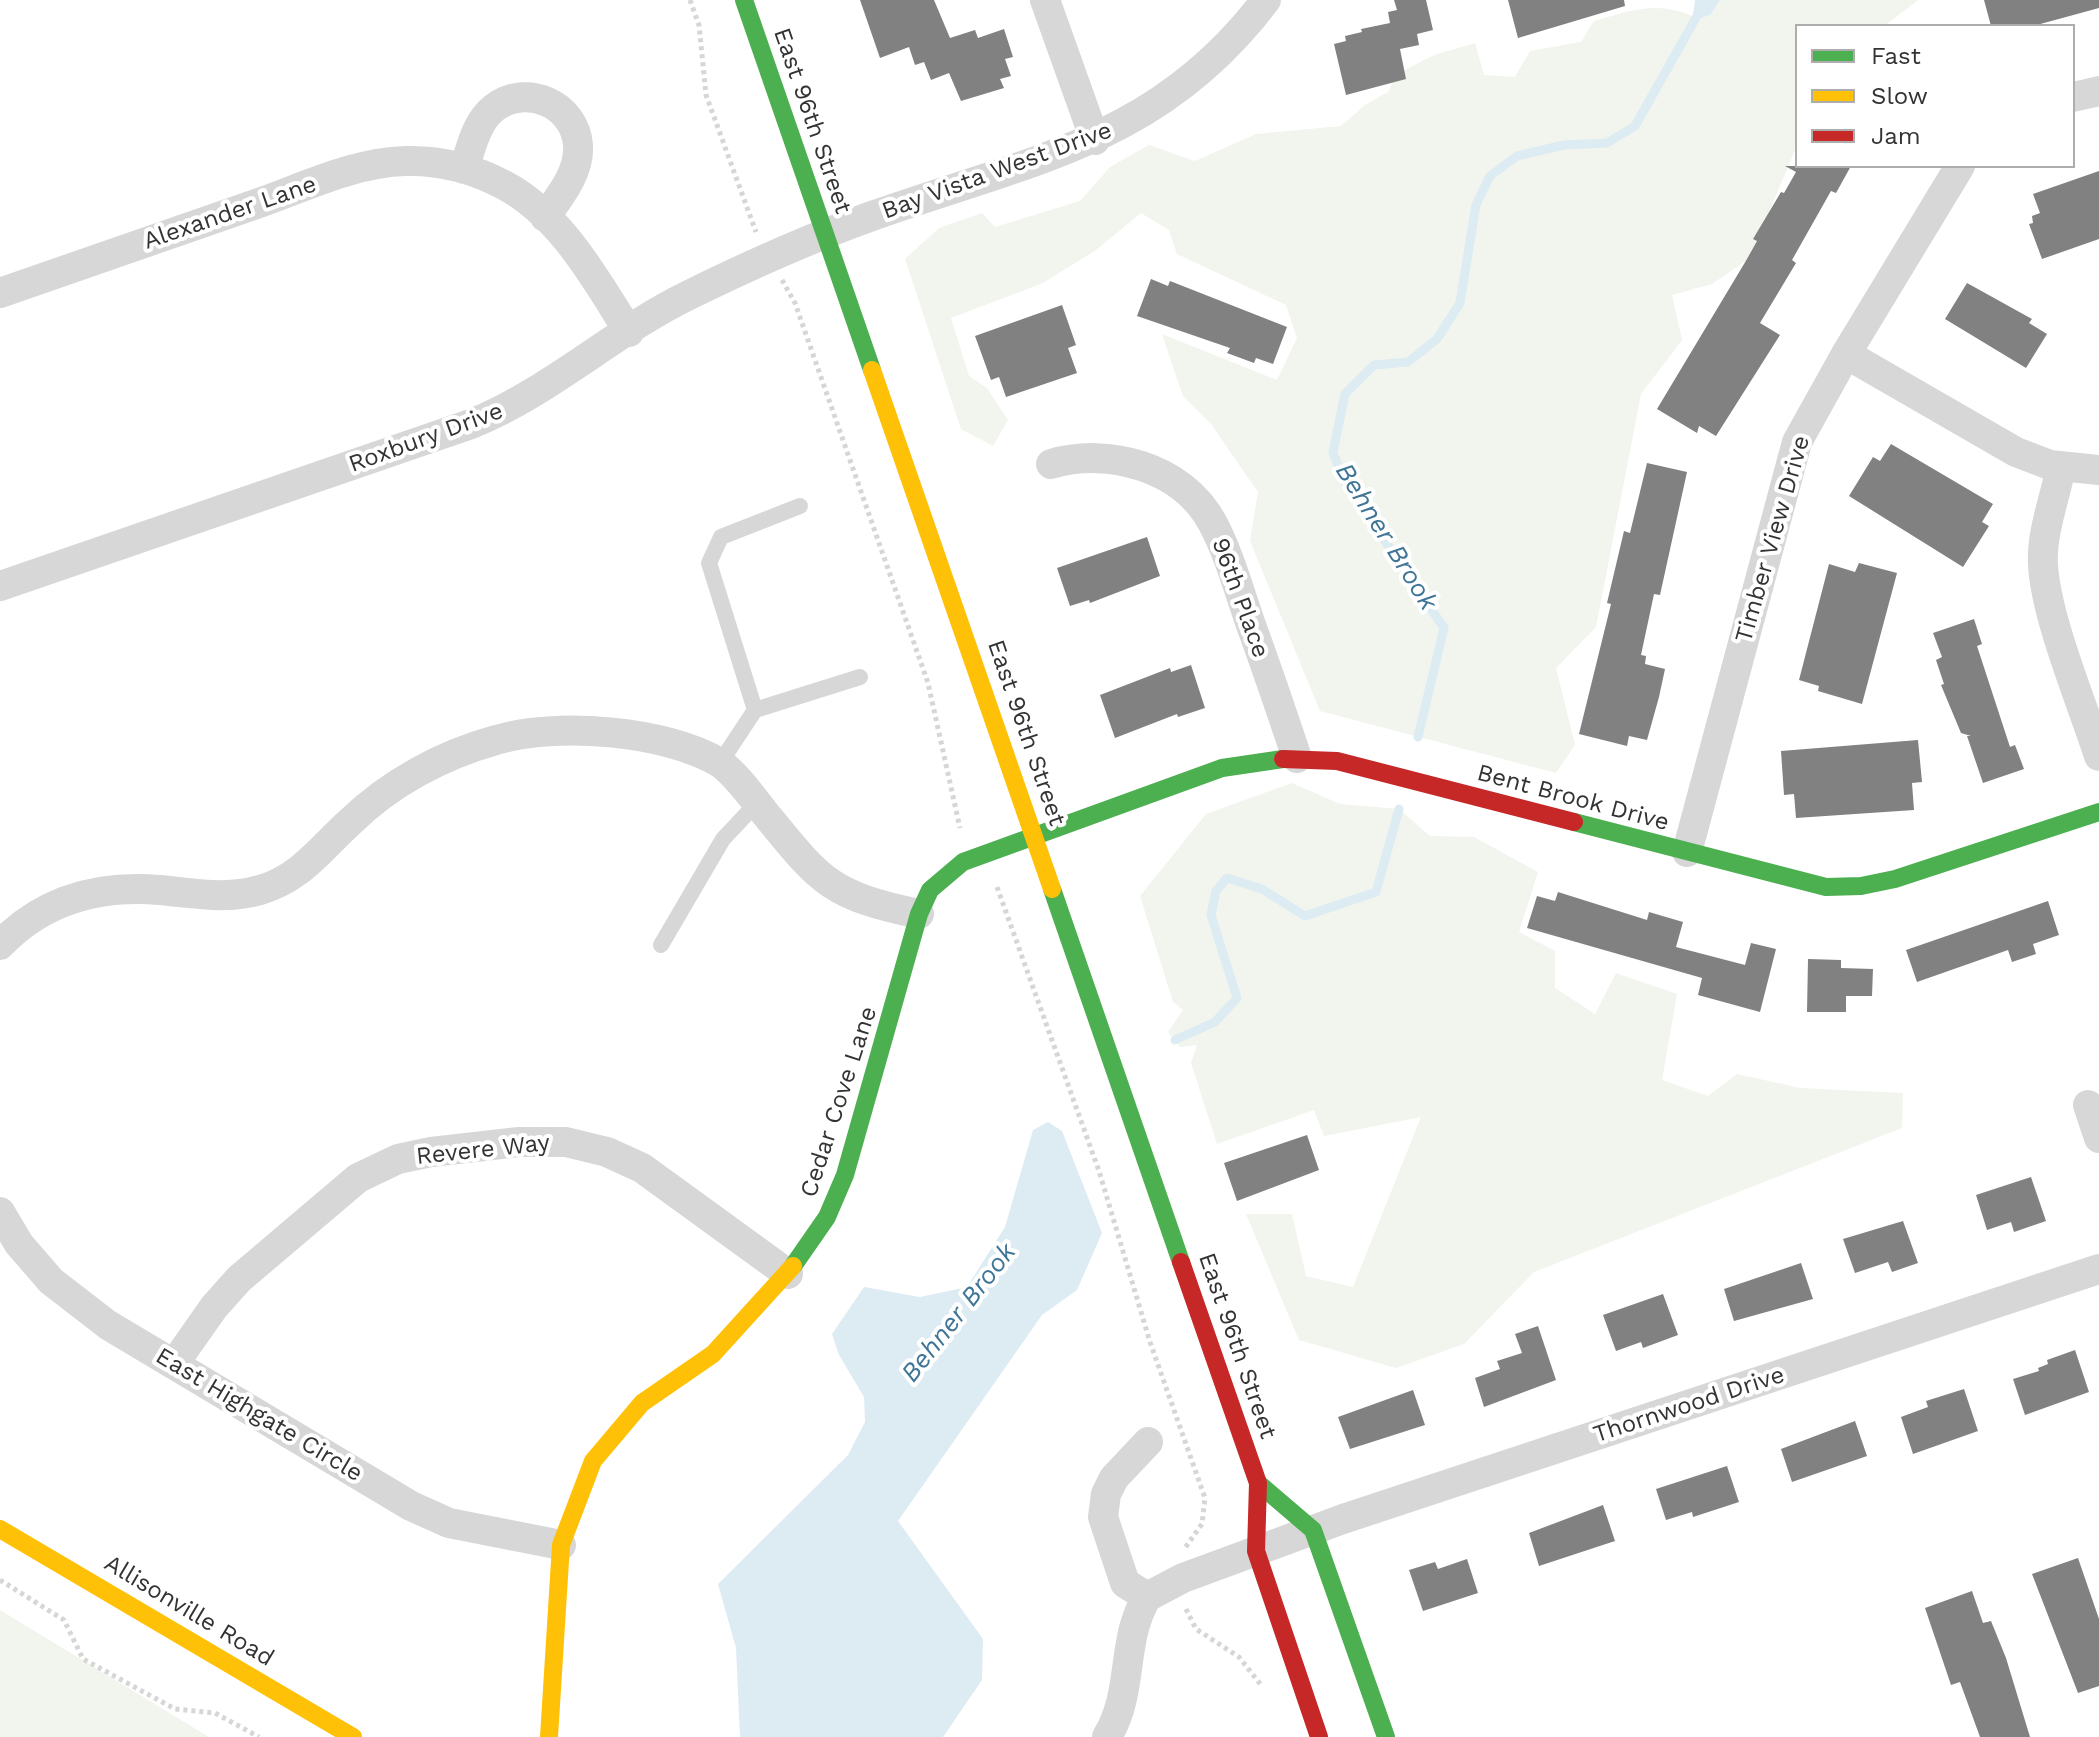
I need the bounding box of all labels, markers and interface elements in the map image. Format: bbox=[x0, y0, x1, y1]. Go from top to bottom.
street label: East 96th Street bbox=[767, 24, 857, 218]
legend bbox=[1795, 24, 2075, 168]
text: Fast bbox=[1871, 42, 1921, 70]
text: Slow bbox=[1871, 82, 1928, 110]
street label: Bay Vista West Drive bbox=[878, 116, 1116, 226]
text: Jam bbox=[1871, 122, 1921, 150]
street label: Alexander Lane bbox=[140, 170, 320, 256]
street label: Roxbury Drive bbox=[345, 397, 507, 479]
street label: Timber View Drive bbox=[1730, 432, 1816, 646]
water label: Behner Brook bbox=[1328, 458, 1444, 616]
street label: 96th Place bbox=[1205, 534, 1275, 662]
street label: East 96th Street bbox=[981, 636, 1071, 830]
street label: Bent Brook Drive bbox=[1474, 758, 1672, 838]
street label: Cedar Cove Lane bbox=[795, 1003, 883, 1201]
street label: Revere Way bbox=[415, 1129, 551, 1171]
water label: Behner Brook bbox=[895, 1237, 1023, 1389]
street label: East 96th Street bbox=[1192, 1249, 1282, 1443]
street label: East Highgate Circle bbox=[150, 1342, 368, 1488]
street label: Thornwood Drive bbox=[1590, 1361, 1788, 1449]
street label: Allisonville Road bbox=[99, 1549, 279, 1673]

